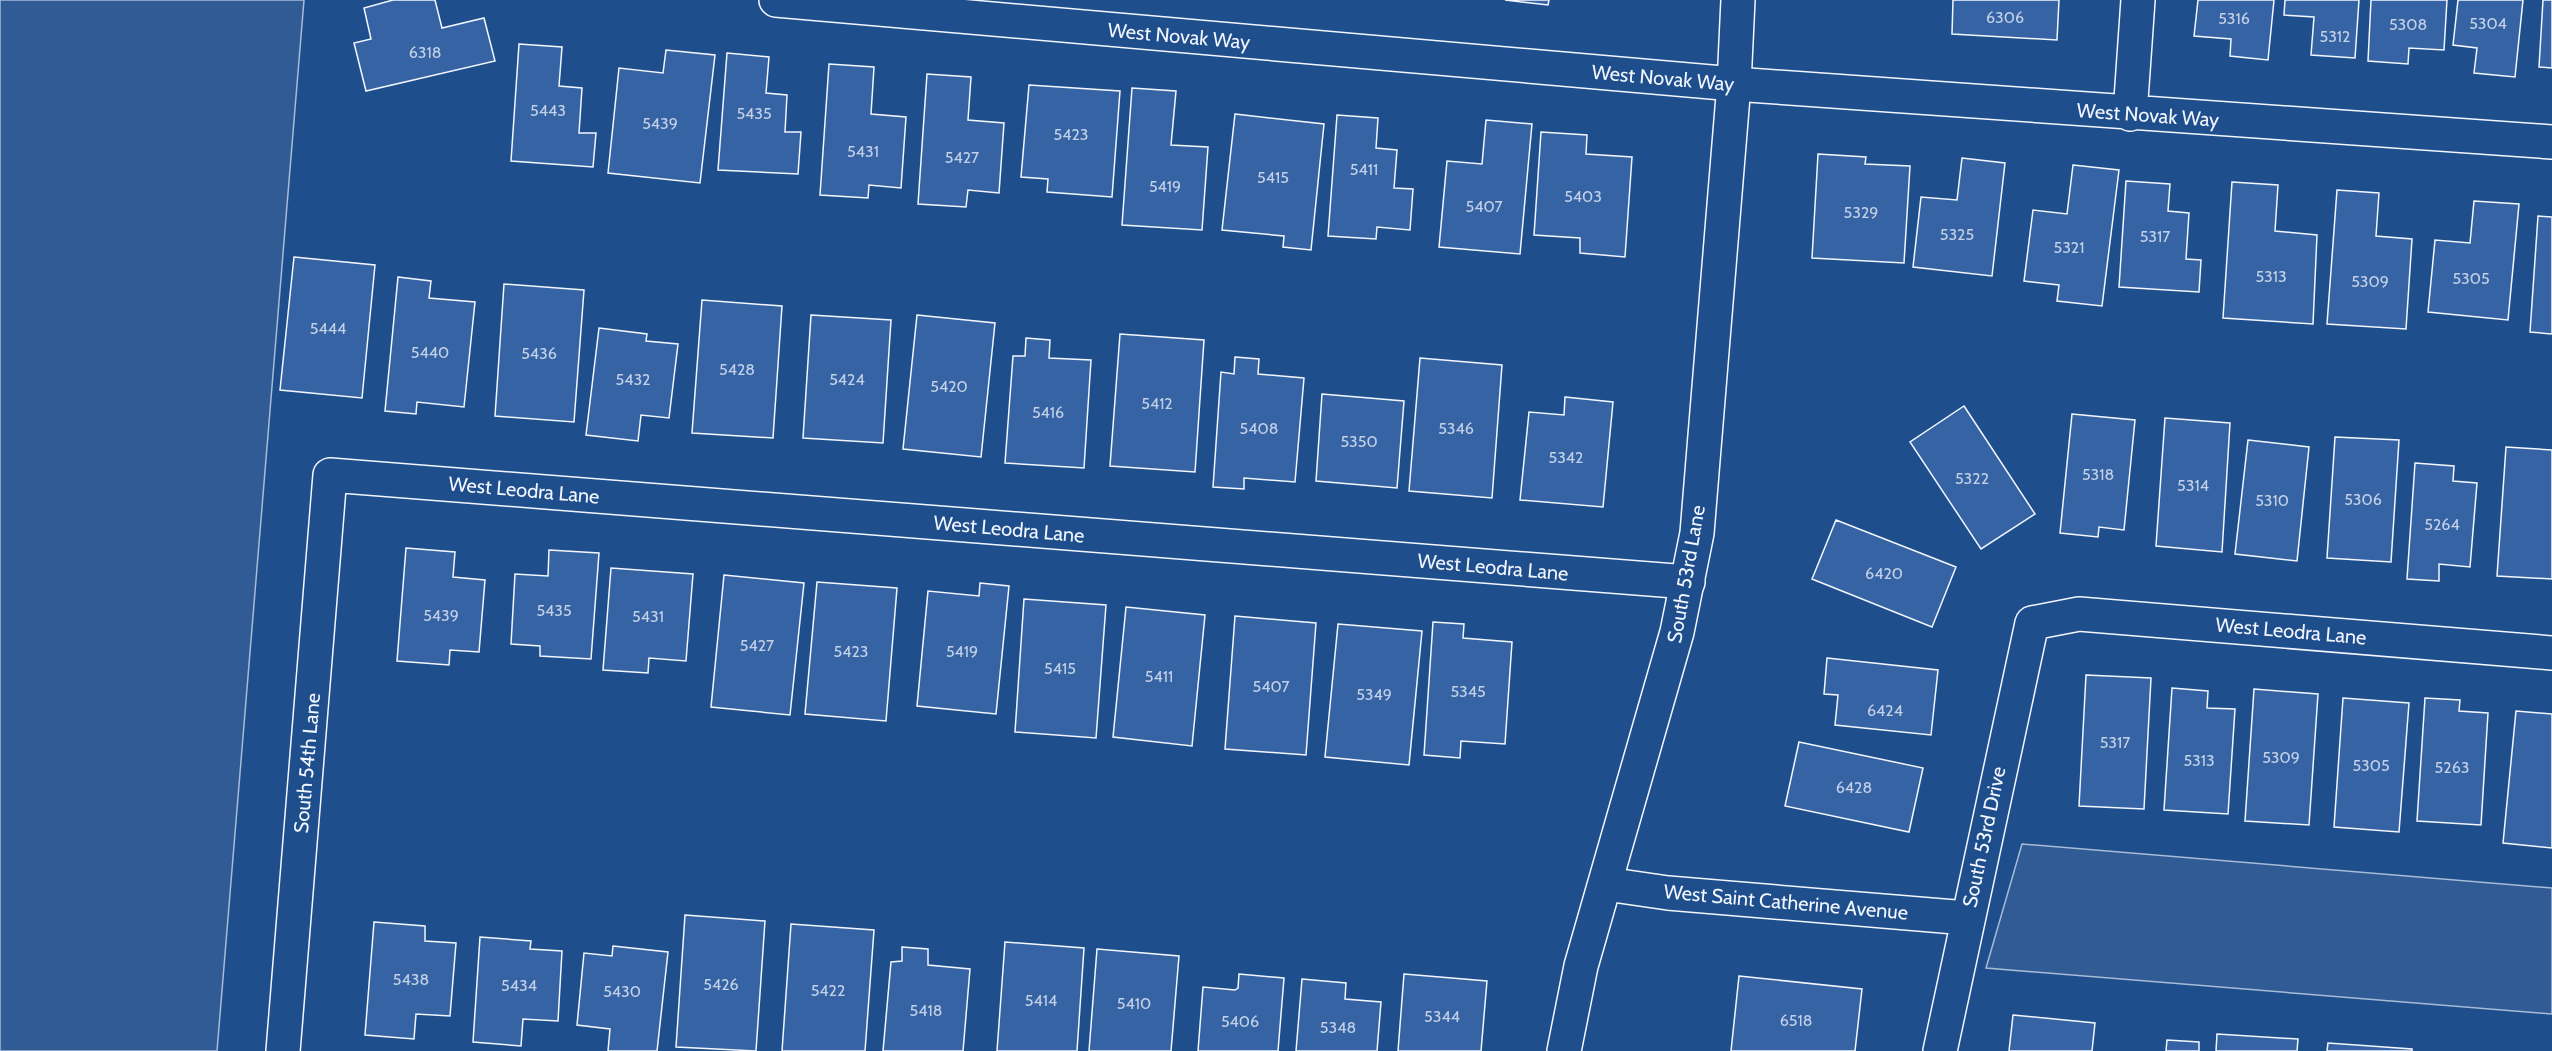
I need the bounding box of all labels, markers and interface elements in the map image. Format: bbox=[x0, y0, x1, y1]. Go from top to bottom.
house number: 6306 bbox=[1986, 8, 2024, 27]
house number: 5316 bbox=[2218, 9, 2250, 28]
house number: 5304 bbox=[2469, 14, 2507, 33]
house number: 5308 bbox=[2389, 15, 2427, 34]
street label: West Novak Way bbox=[1107, 18, 1251, 54]
house number: 5312 bbox=[2320, 27, 2350, 46]
house number: 6318 bbox=[409, 43, 441, 62]
street label: West Novak Way bbox=[1591, 60, 1735, 96]
street label: West Novak Way bbox=[2076, 98, 2220, 132]
house number: 5443 bbox=[530, 101, 566, 120]
house number: 5435 bbox=[736, 104, 772, 123]
house number: 5439 bbox=[642, 114, 678, 133]
house number: 5423 bbox=[1054, 125, 1088, 144]
house number: 5431 bbox=[847, 142, 879, 161]
house number: 5427 bbox=[945, 148, 979, 167]
house number: 5411 bbox=[1350, 160, 1378, 179]
house number: 5415 bbox=[1257, 168, 1289, 187]
house number: 5419 bbox=[1149, 177, 1181, 196]
house number: 5403 bbox=[1564, 187, 1602, 206]
house number: 5407 bbox=[1466, 197, 1502, 216]
house number: 5329 bbox=[1844, 203, 1878, 222]
house number: 5325 bbox=[1940, 225, 1974, 244]
house number: 5317 bbox=[2140, 227, 2170, 246]
house number: 5321 bbox=[2054, 238, 2084, 257]
house number: 5313 bbox=[2255, 267, 2287, 286]
house number: 5305 bbox=[2452, 269, 2490, 288]
house number: 5309 bbox=[2351, 272, 2389, 291]
house number: 5444 bbox=[310, 319, 346, 338]
house number: 5440 bbox=[411, 343, 449, 362]
house number: 5436 bbox=[521, 344, 557, 363]
house number: 5428 bbox=[719, 360, 755, 379]
house number: 5432 bbox=[616, 370, 650, 389]
house number: 5424 bbox=[829, 370, 865, 389]
house number: 5420 bbox=[930, 377, 968, 396]
house number: 5412 bbox=[1141, 394, 1173, 413]
house number: 5416 bbox=[1032, 403, 1064, 422]
house number: 5408 bbox=[1240, 419, 1278, 438]
house number: 5346 bbox=[1438, 419, 1474, 438]
house number: 5350 bbox=[1340, 432, 1378, 451]
house number: 5342 bbox=[1549, 448, 1583, 467]
house number: 5318 bbox=[2082, 465, 2114, 484]
house number: 5322 bbox=[1955, 469, 1989, 488]
street label: West Leodra Lane bbox=[448, 471, 600, 509]
house number: 5314 bbox=[2177, 476, 2209, 495]
house number: 5306 bbox=[2344, 490, 2382, 509]
house number: 5310 bbox=[2255, 491, 2289, 510]
street label: South 53rd Lane bbox=[1662, 503, 1710, 645]
street label: West Leodra Lane bbox=[933, 510, 1085, 548]
house number: 5264 bbox=[2424, 515, 2460, 534]
street label: West Leodra Lane bbox=[1417, 548, 1569, 586]
house number: 6420 bbox=[1865, 564, 1903, 583]
house number: 5435 bbox=[536, 601, 572, 620]
house number: 5439 bbox=[423, 606, 459, 625]
house number: 5431 bbox=[632, 607, 664, 626]
street label: West Leodra Lane bbox=[2215, 612, 2367, 650]
house number: 5427 bbox=[740, 636, 774, 655]
house number: 5423 bbox=[834, 642, 868, 661]
house number: 5419 bbox=[946, 642, 978, 661]
house number: 5415 bbox=[1044, 659, 1076, 678]
house number: 5411 bbox=[1145, 667, 1173, 686]
house number: 5407 bbox=[1253, 677, 1289, 696]
house number: 5345 bbox=[1450, 682, 1486, 701]
house number: 5349 bbox=[1356, 685, 1392, 704]
street label: South 54th Lane bbox=[289, 692, 325, 834]
house number: 6424 bbox=[1867, 701, 1903, 720]
house number: 5317 bbox=[2100, 733, 2130, 752]
house number: 5309 bbox=[2262, 748, 2300, 767]
house number: 5313 bbox=[2183, 751, 2215, 770]
house number: 5305 bbox=[2352, 756, 2390, 775]
house number: 5263 bbox=[2435, 758, 2469, 777]
street label: South 53rd Drive bbox=[1957, 764, 2011, 910]
house number: 6428 bbox=[1836, 778, 1872, 797]
street label: West Saint Catherine Avenue bbox=[1663, 879, 1909, 925]
house number: 5438 bbox=[393, 970, 429, 989]
house number: 5426 bbox=[703, 975, 739, 994]
house number: 5434 bbox=[501, 976, 537, 995]
house number: 5422 bbox=[811, 981, 845, 1000]
house number: 5430 bbox=[603, 982, 641, 1001]
house number: 5414 bbox=[1025, 991, 1057, 1010]
house number: 5410 bbox=[1117, 994, 1151, 1013]
house number: 5418 bbox=[910, 1001, 942, 1020]
house number: 5344 bbox=[1424, 1007, 1460, 1026]
house number: 6518 bbox=[1780, 1011, 1812, 1030]
house number: 5406 bbox=[1221, 1012, 1259, 1031]
house number: 5348 bbox=[1320, 1018, 1356, 1037]

